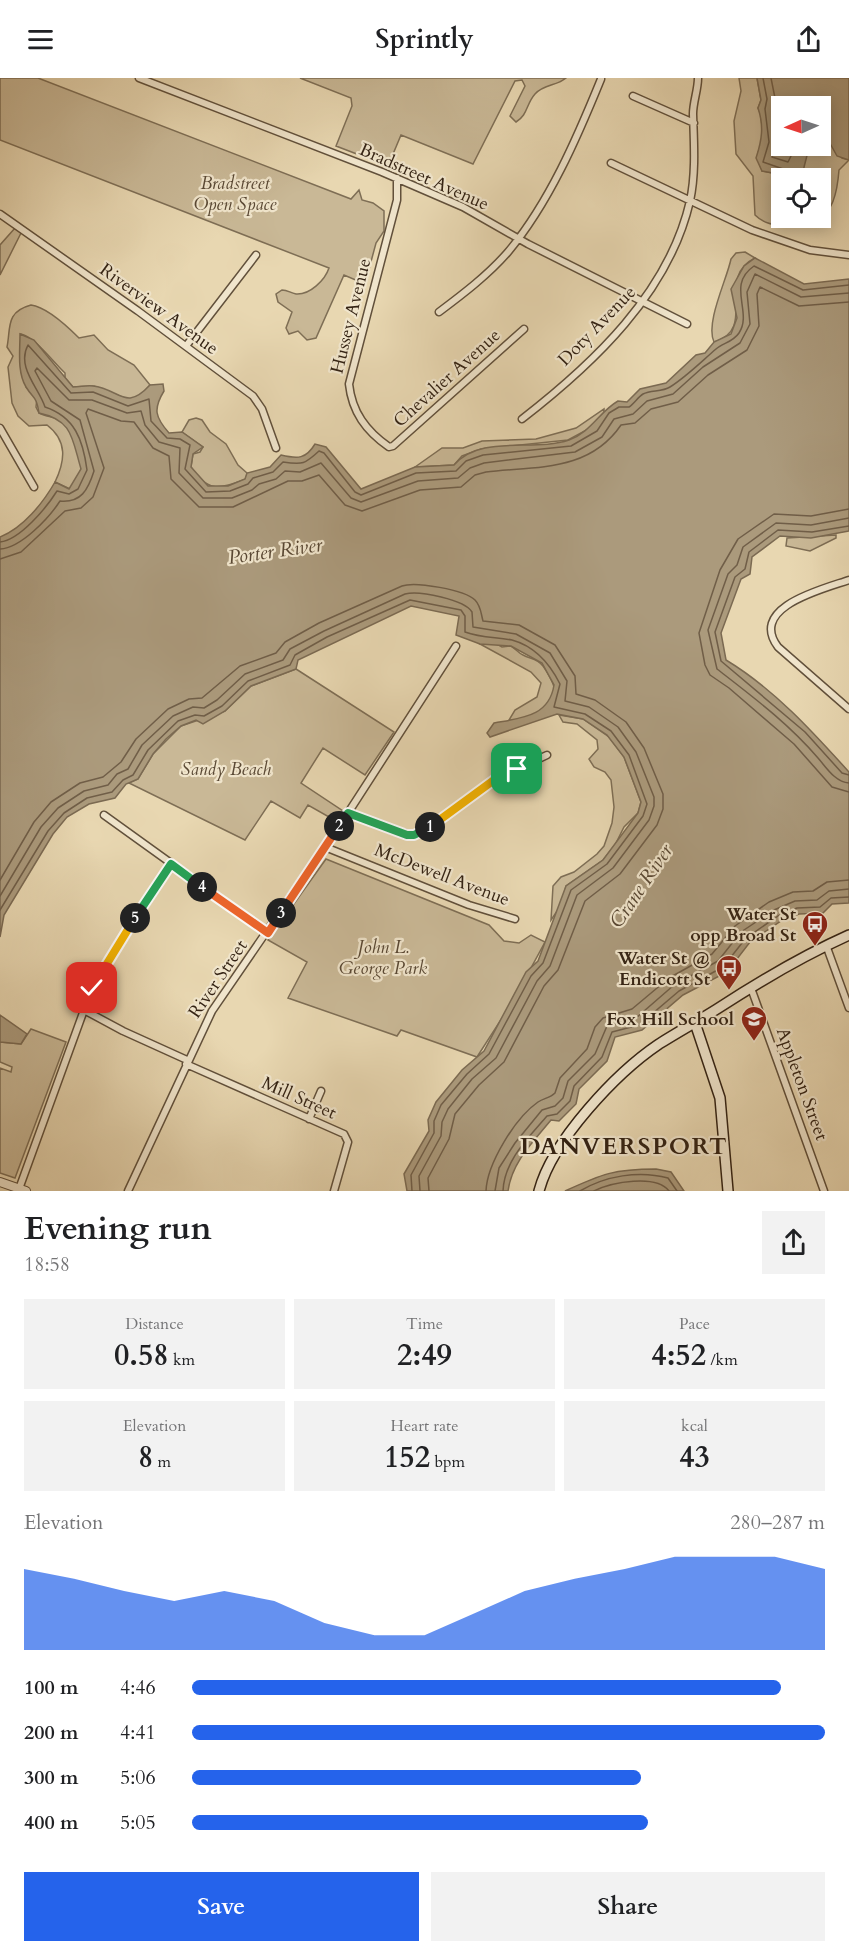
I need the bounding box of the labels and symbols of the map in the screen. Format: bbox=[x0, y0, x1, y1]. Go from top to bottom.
north arrow bbox=[771, 96, 831, 156]
street label: Bradstreet Avenue bbox=[355, 137, 493, 217]
park label: Bradstreet Open Space bbox=[194, 171, 278, 217]
street label: Hussey Avenue bbox=[325, 256, 377, 376]
street label: Riverview Avenue bbox=[94, 257, 224, 361]
street label: Doty Avenue bbox=[552, 280, 642, 372]
street label: Chevalier Avenue bbox=[388, 323, 506, 433]
water label: Porter River bbox=[226, 531, 325, 571]
pin bbox=[491, 743, 542, 794]
park label: Sandy Beach bbox=[181, 757, 272, 782]
pin: 2 bbox=[324, 811, 354, 841]
pin: 1 bbox=[415, 812, 445, 842]
street label: McDewell Avenue bbox=[371, 838, 513, 912]
water label: Crane River bbox=[603, 838, 680, 933]
pin: 4 bbox=[187, 872, 217, 902]
pin: 3 bbox=[266, 898, 296, 928]
place label: Water St opp Broad St bbox=[690, 902, 797, 948]
pin: 5 bbox=[120, 903, 150, 933]
bus stop icon: Water St opp Broad St bbox=[800, 909, 830, 947]
street label: River Street bbox=[183, 935, 254, 1023]
park label: John L. George Park bbox=[339, 935, 427, 981]
place label: Water St @ Endicott St bbox=[616, 946, 711, 992]
bus stop icon: Water St @ Endicott St bbox=[714, 953, 744, 991]
pin bbox=[66, 962, 117, 1013]
school or university icon: Fox Hill School bbox=[739, 1004, 769, 1042]
place label: Fox Hill School bbox=[606, 1007, 734, 1032]
street label: Appleton Street bbox=[770, 1024, 834, 1144]
street label: Mill Street bbox=[258, 1070, 341, 1126]
district label: DANVERSPORT bbox=[520, 1130, 728, 1163]

